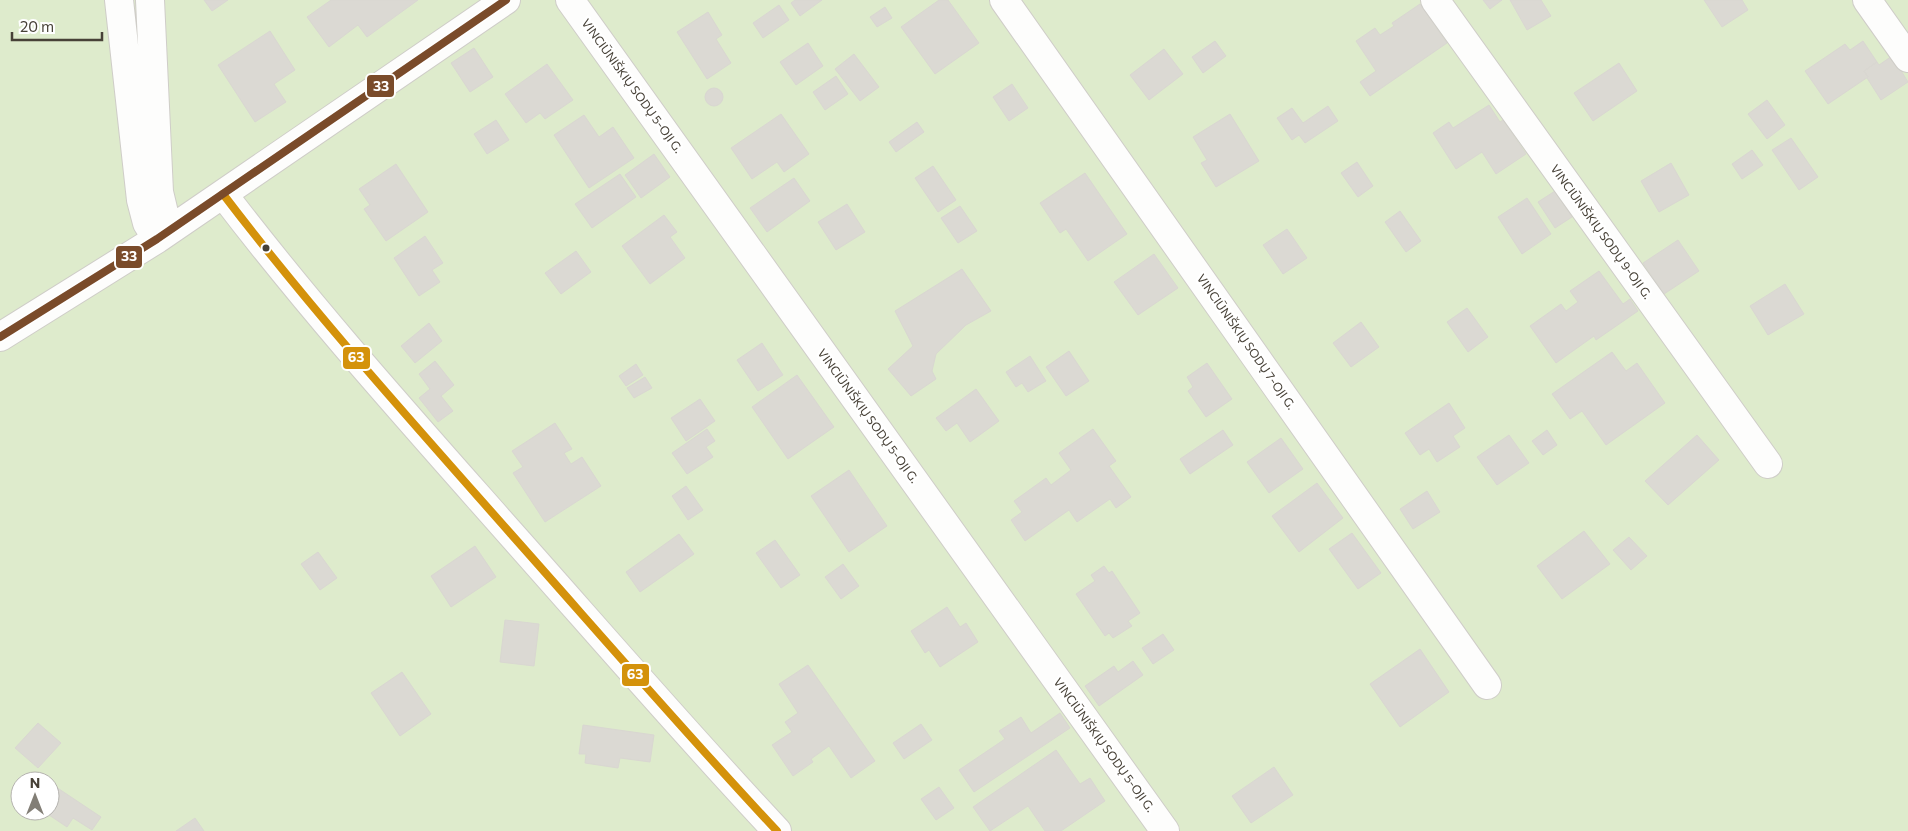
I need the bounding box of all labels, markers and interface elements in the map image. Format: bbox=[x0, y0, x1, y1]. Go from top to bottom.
scale bar bbox=[12, 10, 102, 42]
street label: VINCIŪNIŠKIŲ SODŲ 5-OJI G. bbox=[579, 16, 686, 156]
text: 20 m bbox=[20, 17, 54, 35]
line badge: 33 bbox=[366, 74, 395, 98]
text: 33 bbox=[373, 77, 389, 94]
street label: VINCIŪNIŠKIŲ SODŲ 9-OJI G. bbox=[1548, 162, 1655, 302]
unlabelled marker bbox=[261, 243, 271, 253]
line badge: 33 bbox=[115, 245, 143, 269]
text: 33 bbox=[121, 247, 137, 264]
street label: VINCIŪNIŠKIŲ SODŲ 7-OJI G. bbox=[1194, 271, 1299, 412]
line badge: 63 bbox=[342, 346, 371, 370]
street label: VINCIŪNIŠKIŲ SODŲ 5-OJI G. bbox=[815, 346, 922, 486]
text: 63 bbox=[348, 348, 364, 365]
line badge: 63 bbox=[621, 663, 650, 687]
text: 63 bbox=[627, 665, 643, 682]
street label: VINCIŪNIŠKIŲ SODŲ 5-OJI G. bbox=[1051, 675, 1158, 815]
north arrow bbox=[10, 771, 60, 821]
text: N bbox=[30, 774, 40, 791]

